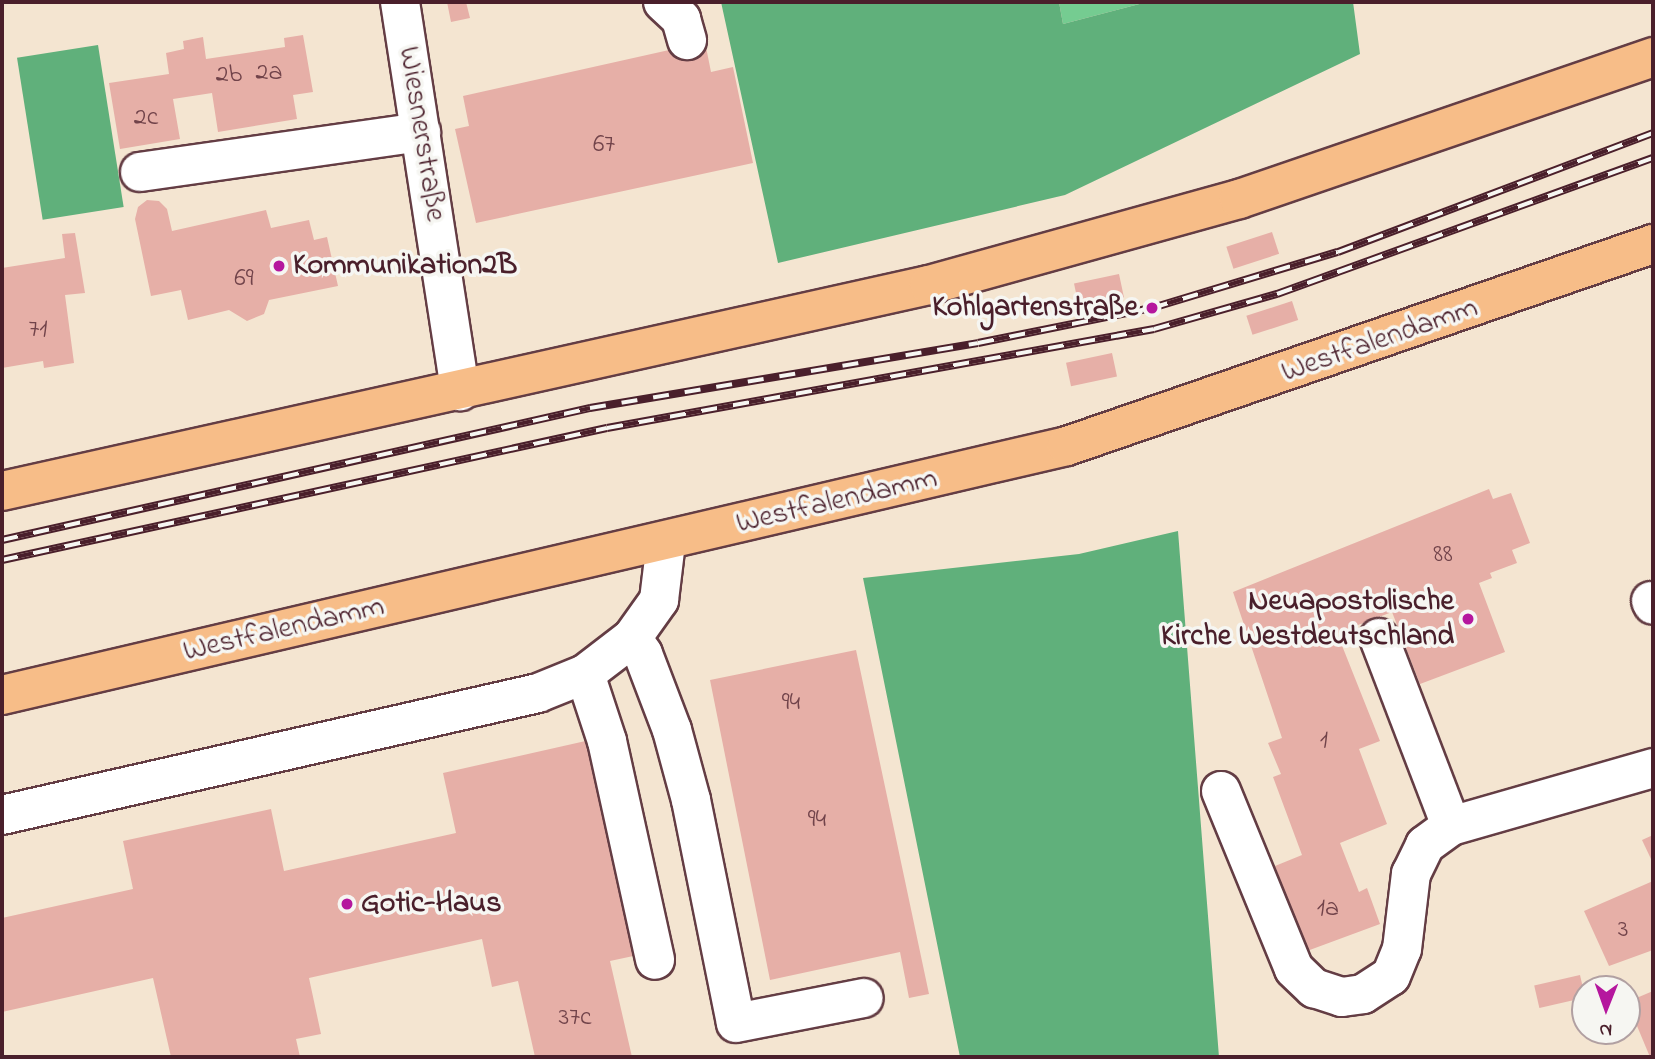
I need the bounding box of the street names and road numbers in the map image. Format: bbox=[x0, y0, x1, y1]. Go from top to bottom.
street label: Wiesnerstraße bbox=[389, 44, 453, 224]
street label: Westfalendamm bbox=[1277, 291, 1483, 391]
street label: Westfalendamm bbox=[733, 461, 941, 543]
street label: Westfalendamm bbox=[180, 589, 388, 671]

